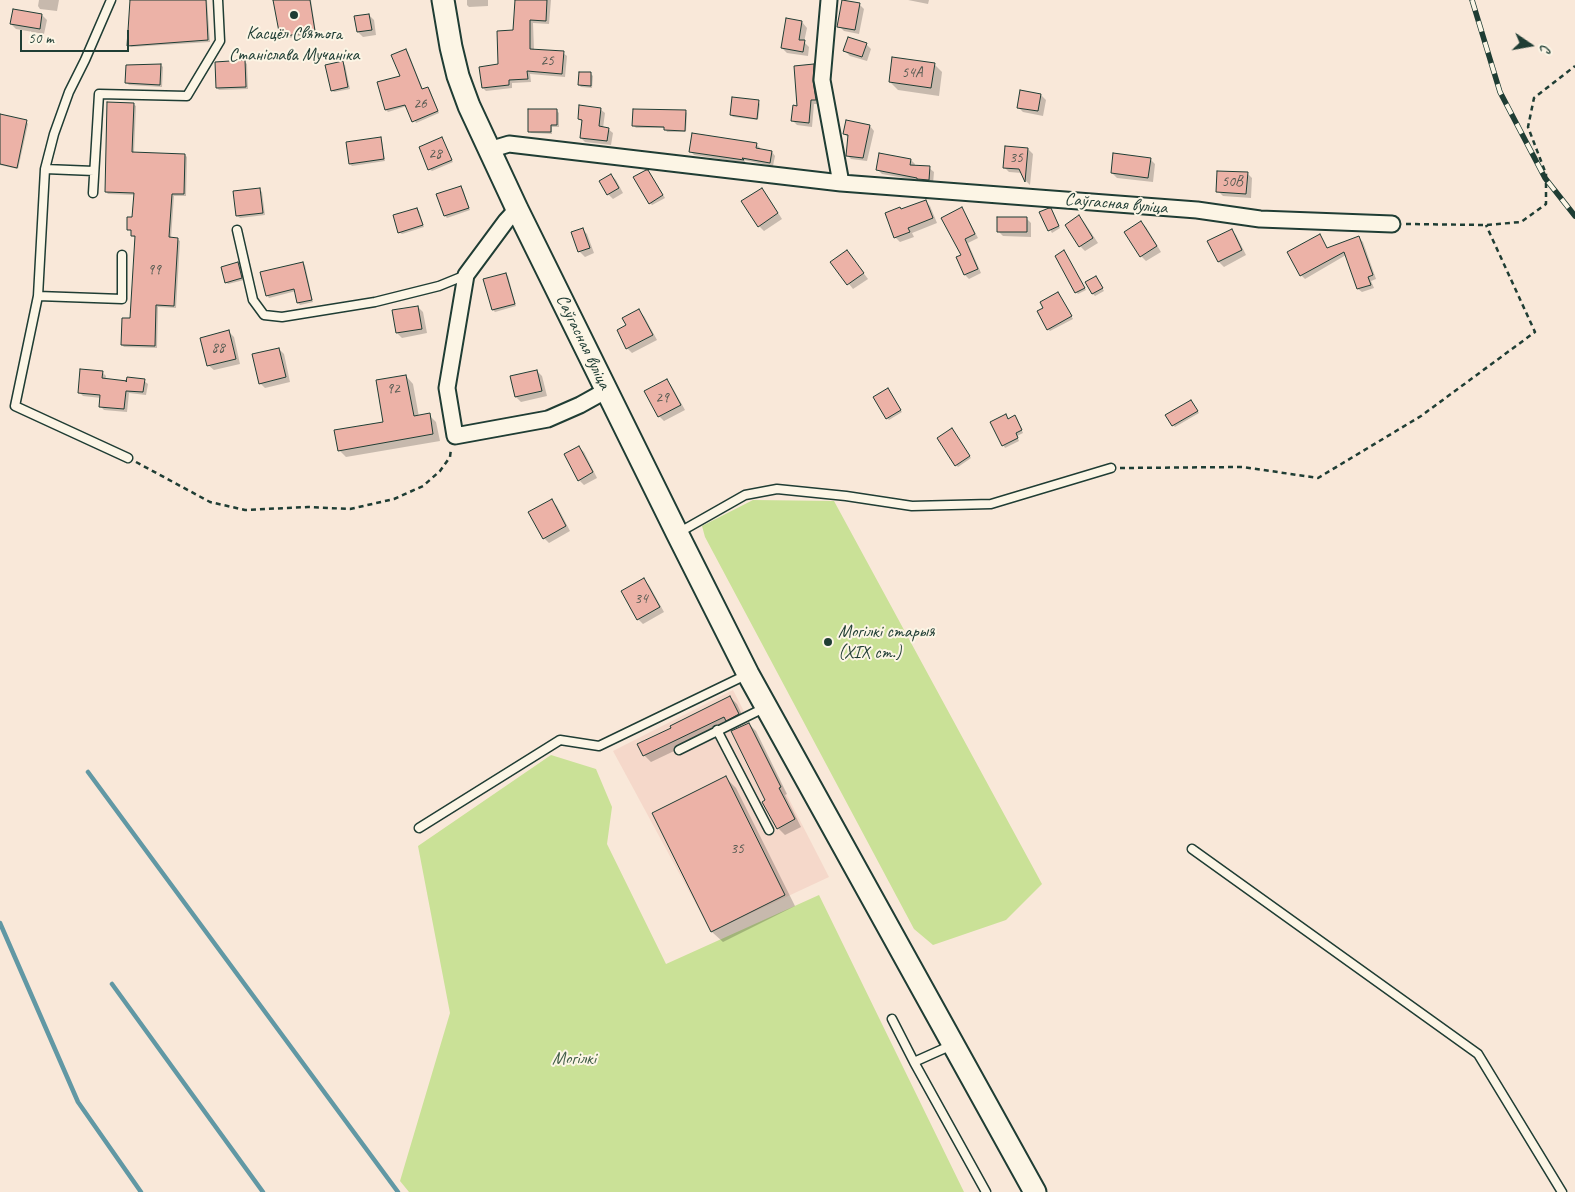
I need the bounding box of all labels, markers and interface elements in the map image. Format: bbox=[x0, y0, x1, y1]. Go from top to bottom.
marker: Касцёл Святога Станіслава Мучаніка bbox=[288, 9, 300, 21]
scale bar bbox=[22, 20, 131, 52]
north arrow bbox=[1505, 20, 1555, 70]
place label: Касцёл Святога Станіслава Мучаніка bbox=[229, 23, 359, 66]
text: 50 m bbox=[28, 29, 54, 48]
text: С bbox=[1536, 43, 1554, 53]
house number: 25 bbox=[540, 52, 554, 70]
house number: 54А bbox=[901, 64, 923, 82]
house number: 26 bbox=[413, 95, 427, 113]
house number: 28 bbox=[428, 145, 442, 163]
house number: 35 bbox=[1009, 149, 1023, 167]
house number: 50В bbox=[1221, 173, 1243, 191]
street label: Саўгасная вуліца bbox=[1064, 189, 1168, 219]
house number: 99 bbox=[147, 261, 161, 279]
street label: Саўгасная вуліца bbox=[551, 291, 615, 393]
house number: 88 bbox=[211, 339, 225, 357]
house number: 92 bbox=[386, 380, 400, 398]
house number: 29 bbox=[655, 389, 669, 407]
house number: 34 bbox=[634, 590, 648, 608]
place label: Могілкі старыя (XIX ст.) bbox=[838, 621, 934, 664]
marker: Могілкі старыя (XIX ст.) bbox=[822, 636, 834, 648]
house number: 35 bbox=[730, 840, 744, 858]
park label: Могілкі bbox=[552, 1048, 596, 1070]

